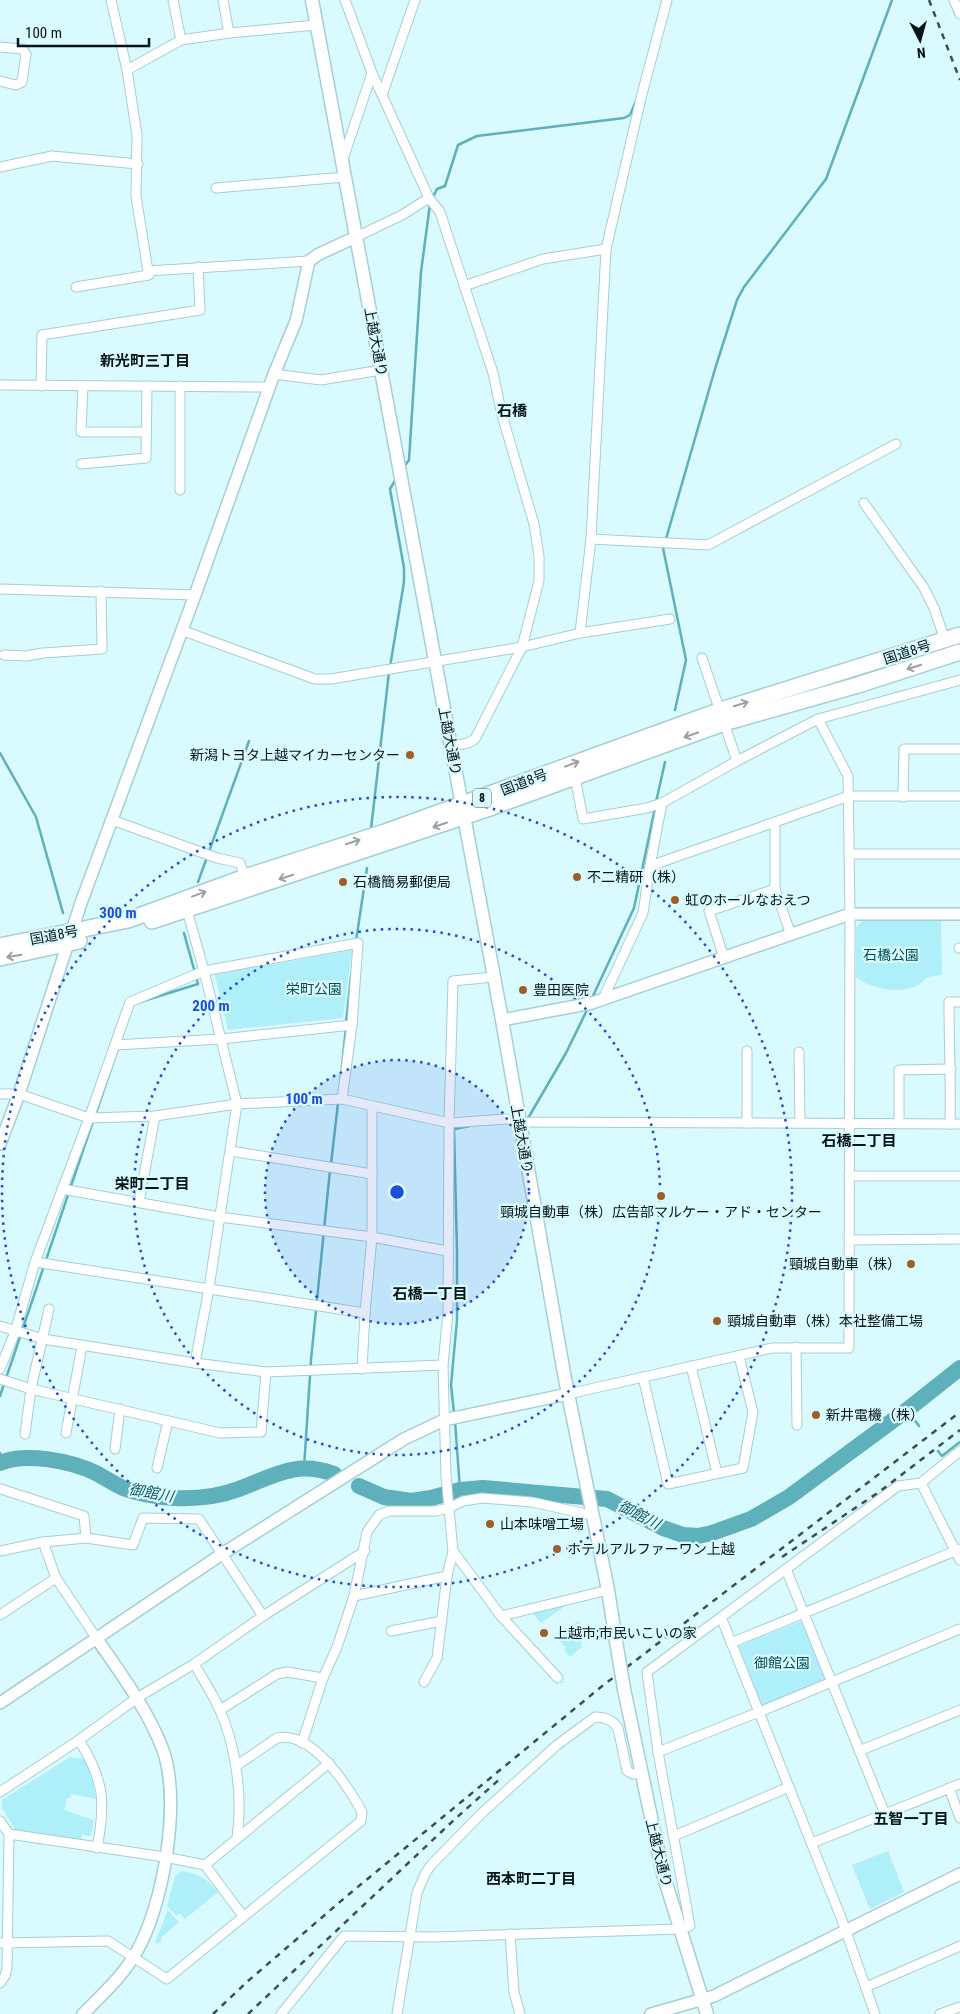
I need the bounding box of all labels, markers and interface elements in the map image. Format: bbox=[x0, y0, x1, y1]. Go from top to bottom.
scale bar bbox=[18, 15, 149, 47]
north arrow bbox=[895, 15, 945, 65]
text: 100 m bbox=[25, 24, 62, 42]
text: N bbox=[916, 45, 926, 61]
street label: 上越大通り bbox=[361, 306, 391, 378]
district label: 新光町三丁目 bbox=[100, 352, 190, 370]
district label: 石橋 bbox=[497, 402, 528, 420]
street label: 国道8号 bbox=[881, 637, 933, 667]
one-way arrow bbox=[906, 663, 922, 672]
one-way arrow bbox=[733, 698, 749, 708]
street label: 上越大通り bbox=[435, 705, 465, 777]
one-way arrow bbox=[684, 731, 700, 740]
place label: 新潟トヨタ上越マイカーセンター bbox=[190, 747, 400, 763]
marker: 新潟トヨタ上越マイカーセンター bbox=[404, 749, 416, 761]
one-way arrow bbox=[564, 759, 579, 768]
street label: 国道8号 bbox=[498, 766, 550, 798]
road number: 8 bbox=[473, 788, 491, 808]
one-way arrow bbox=[432, 821, 448, 830]
one-way arrow bbox=[345, 837, 361, 847]
place label: 不二精研（株） bbox=[587, 869, 685, 885]
marker: 不二精研（株） bbox=[571, 871, 583, 883]
one-way arrow bbox=[278, 873, 294, 883]
place label: 石橋簡易郵便局 bbox=[353, 874, 451, 890]
marker: 石橋簡易郵便局 bbox=[337, 876, 349, 888]
one-way arrow bbox=[191, 889, 206, 898]
place label: 虹のホールなおえつ bbox=[685, 892, 811, 908]
marker: 虹のホールなおえつ bbox=[669, 894, 681, 906]
text: 300 m bbox=[99, 904, 137, 922]
street label: 国道8号 bbox=[28, 922, 80, 948]
park label: 石橋公園 bbox=[863, 947, 919, 963]
one-way arrow bbox=[6, 951, 22, 961]
park label: 栄町公園 bbox=[286, 981, 342, 997]
place label: 豊田医院 bbox=[533, 982, 589, 998]
marker: 豊田医院 bbox=[517, 984, 529, 996]
text: 200 m bbox=[192, 997, 230, 1015]
text: 100 m bbox=[285, 1090, 323, 1108]
street label: 上越大通り bbox=[508, 1103, 536, 1175]
district label: 石橋二丁目 bbox=[821, 1132, 897, 1150]
district label: 栄町二丁目 bbox=[114, 1175, 190, 1193]
centre of rings bbox=[388, 1183, 406, 1201]
marker: 頸城自動車（株）広告部マルケー・アド・センター bbox=[655, 1190, 667, 1202]
place label: 頸城自動車（株）広告部マルケー・アド・センター bbox=[500, 1204, 822, 1220]
place label: 頸城自動車（株） bbox=[789, 1256, 901, 1272]
marker: 頸城自動車（株） bbox=[905, 1258, 917, 1270]
district label: 石橋一丁目 bbox=[392, 1285, 468, 1303]
place label: 頸城自動車（株）本社整備工場 bbox=[727, 1313, 923, 1329]
marker: 頸城自動車（株）本社整備工場 bbox=[711, 1315, 723, 1327]
place label: 新井電機（株） bbox=[826, 1407, 924, 1423]
marker: 新井電機（株） bbox=[810, 1409, 822, 1421]
water label: 御館川 bbox=[127, 1480, 177, 1506]
water label: 御館川 bbox=[615, 1497, 665, 1534]
place label: 山本味噌工場 bbox=[500, 1516, 584, 1532]
marker: 山本味噌工場 bbox=[484, 1518, 496, 1530]
place label: ホテルアルファーワン上越 bbox=[567, 1541, 735, 1557]
marker: ホテルアルファーワン上越 bbox=[551, 1543, 563, 1555]
place label: 上越市;市民いこいの家 bbox=[554, 1625, 697, 1641]
marker: 上越市;市民いこいの家 bbox=[538, 1627, 550, 1639]
park label: 御館公園 bbox=[754, 1655, 810, 1671]
district label: 五智一丁目 bbox=[873, 1810, 949, 1828]
street label: 上越大通り bbox=[643, 1817, 675, 1889]
district label: 西本町二丁目 bbox=[486, 1870, 576, 1888]

